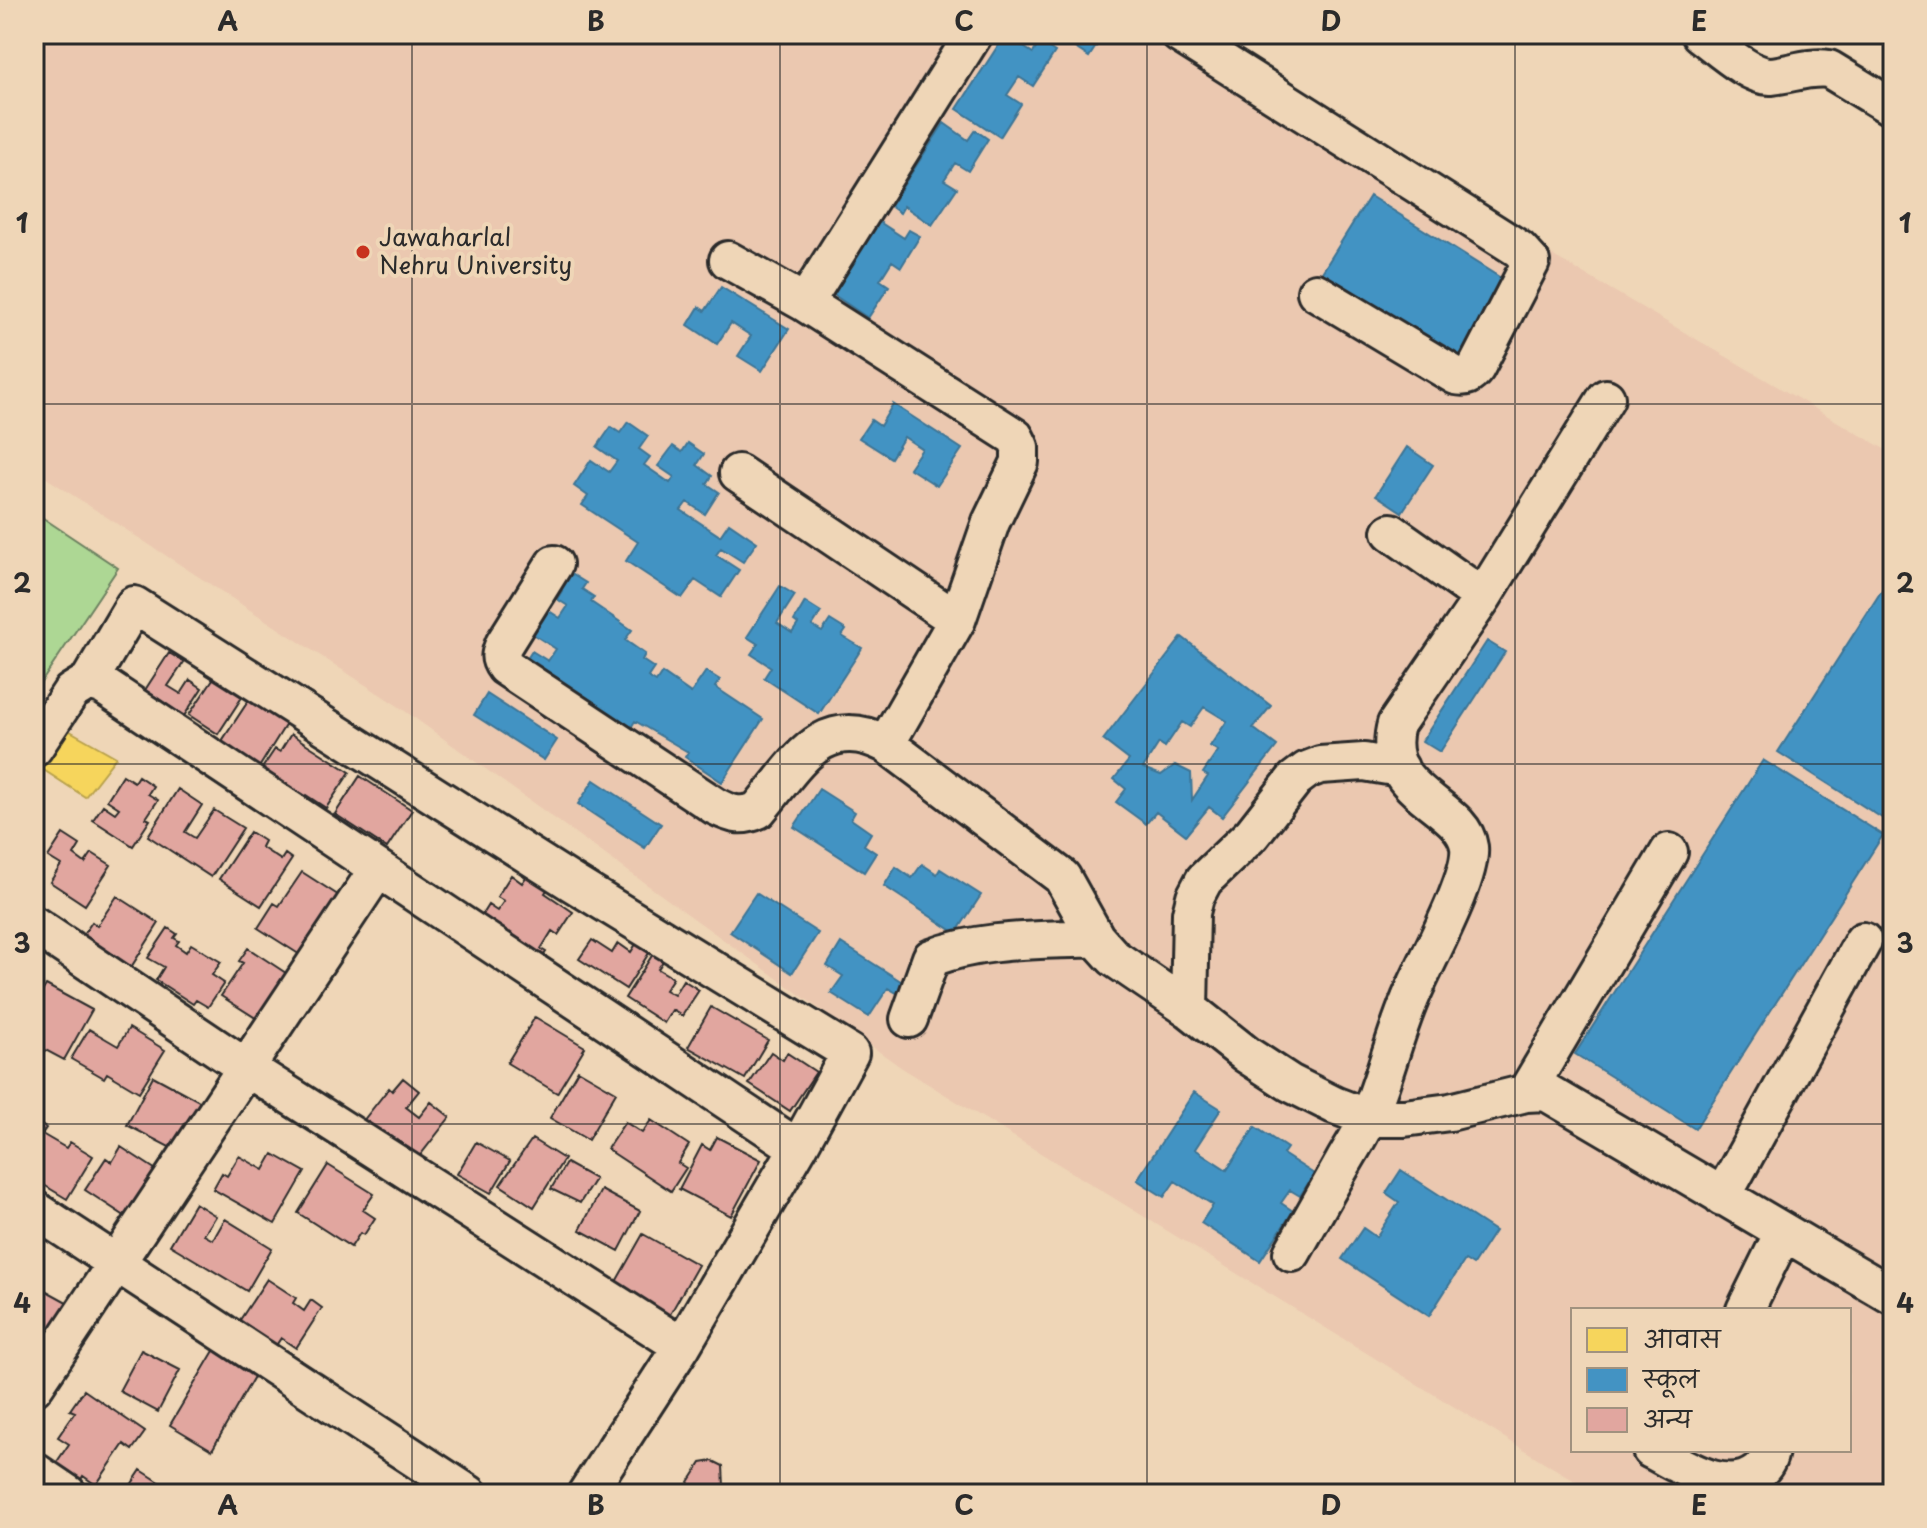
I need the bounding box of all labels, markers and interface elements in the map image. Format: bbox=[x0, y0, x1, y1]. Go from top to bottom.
text: A bbox=[218, 1, 238, 40]
text: B bbox=[587, 1, 605, 40]
text: C bbox=[954, 1, 974, 40]
text: D bbox=[1321, 1, 1341, 40]
text: E bbox=[1691, 1, 1707, 40]
text: 1 bbox=[16, 203, 28, 242]
text: 1 bbox=[1899, 203, 1911, 242]
place label: Jawaharlal Nehru University bbox=[379, 218, 572, 282]
marker: Jawaharlal Nehru University bbox=[354, 243, 372, 261]
text: 2 bbox=[13, 563, 31, 602]
text: 2 bbox=[1896, 563, 1914, 602]
text: 3 bbox=[13, 923, 31, 962]
text: 3 bbox=[1896, 923, 1914, 962]
text: 4 bbox=[13, 1283, 31, 1322]
text: 4 bbox=[1896, 1283, 1914, 1322]
legend bbox=[1571, 1308, 1851, 1452]
text: आवास bbox=[1643, 1320, 1722, 1356]
text: स्कूल bbox=[1641, 1360, 1701, 1398]
text: अन्य bbox=[1643, 1400, 1693, 1436]
text: A bbox=[218, 1485, 238, 1524]
text: B bbox=[587, 1485, 605, 1524]
text: C bbox=[954, 1485, 974, 1524]
text: D bbox=[1321, 1485, 1341, 1524]
text: E bbox=[1691, 1485, 1707, 1524]

